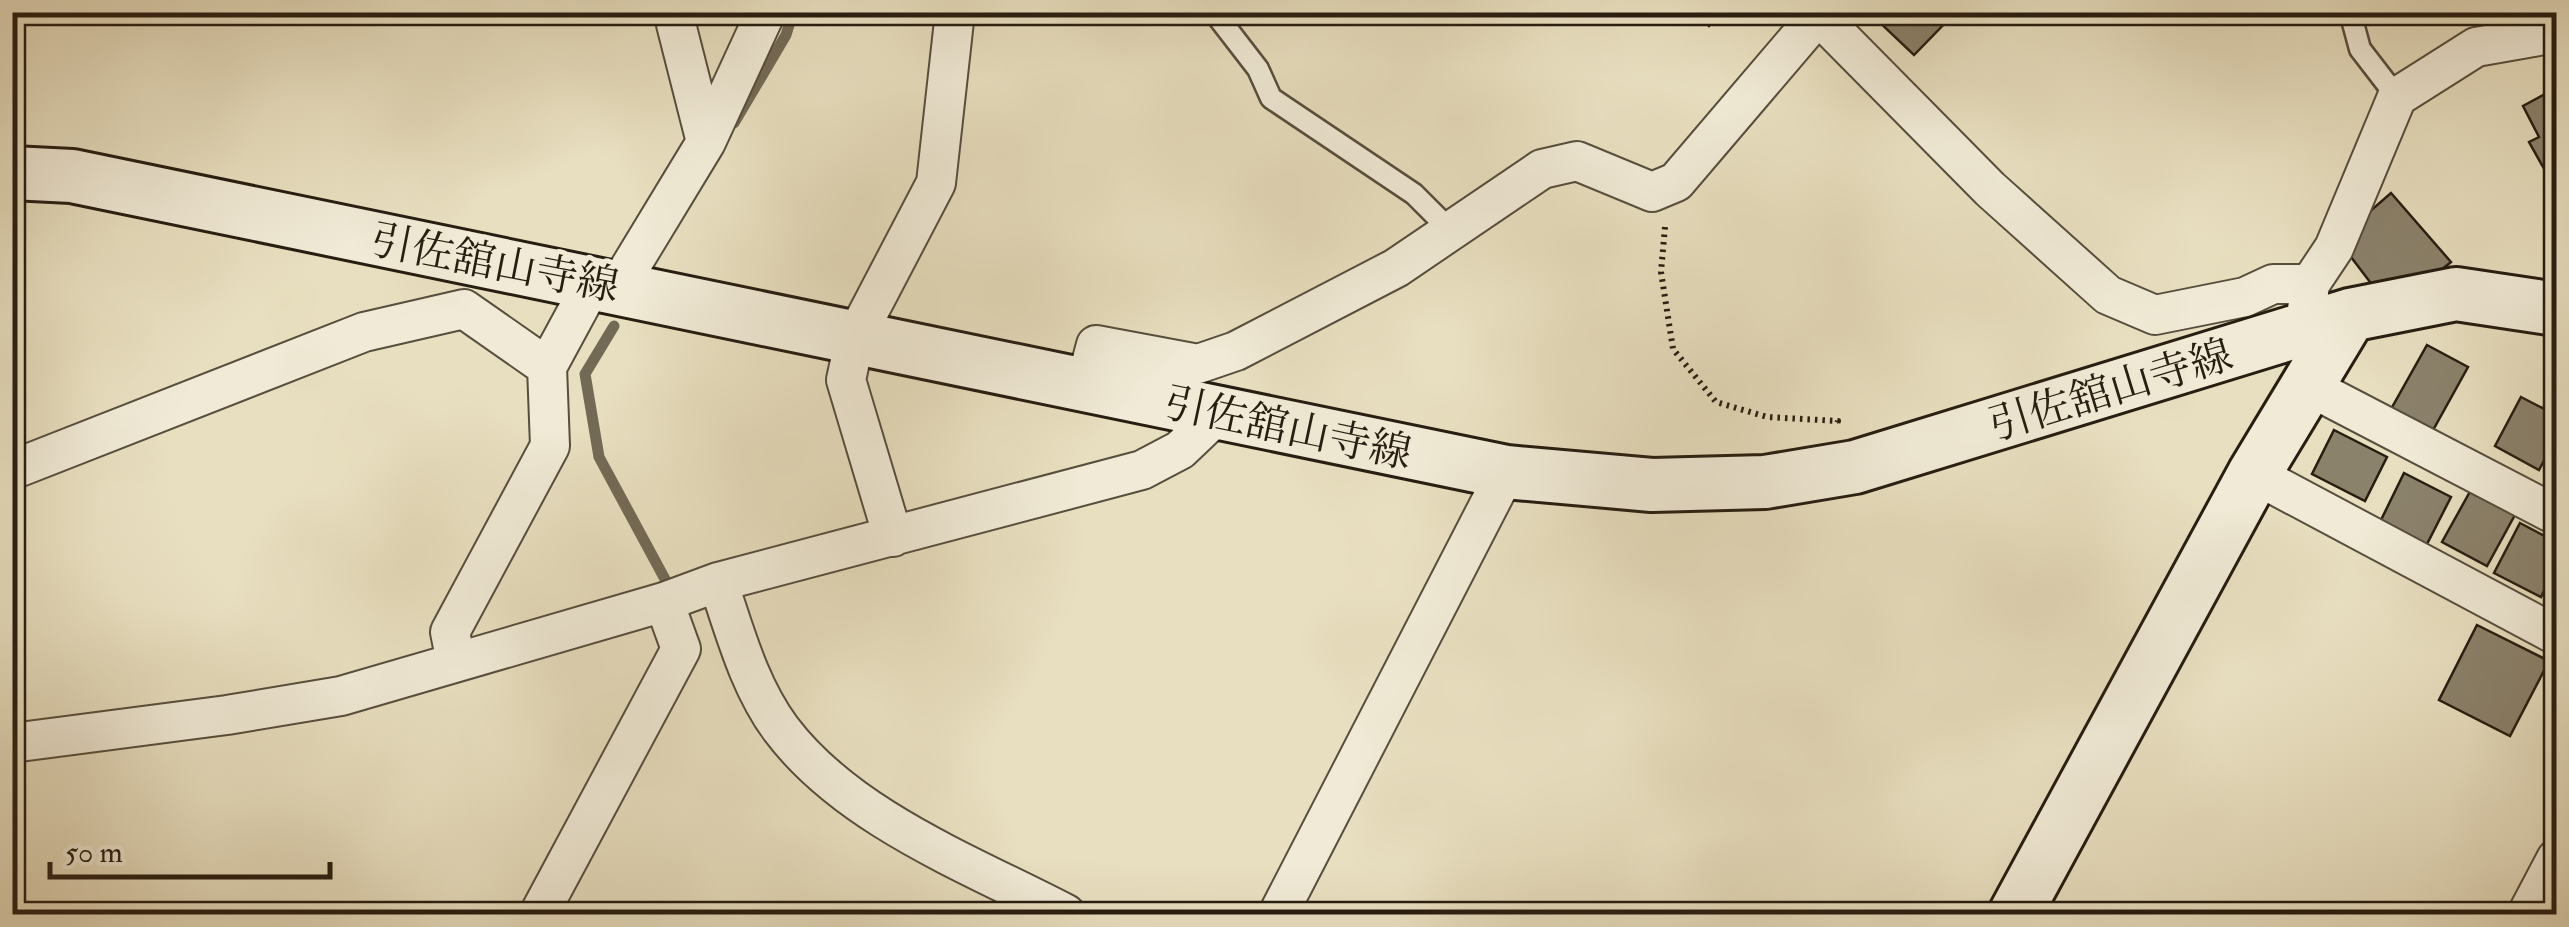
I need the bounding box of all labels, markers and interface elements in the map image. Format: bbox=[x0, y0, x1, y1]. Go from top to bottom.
street label: 引佐舘山寺線 bbox=[366, 214, 623, 314]
street label: 引佐舘山寺線 bbox=[1982, 329, 2239, 453]
street label: 引佐舘山寺線 bbox=[1159, 377, 1416, 481]
scale bar bbox=[50, 817, 330, 879]
text: 50 m bbox=[65, 834, 123, 871]

